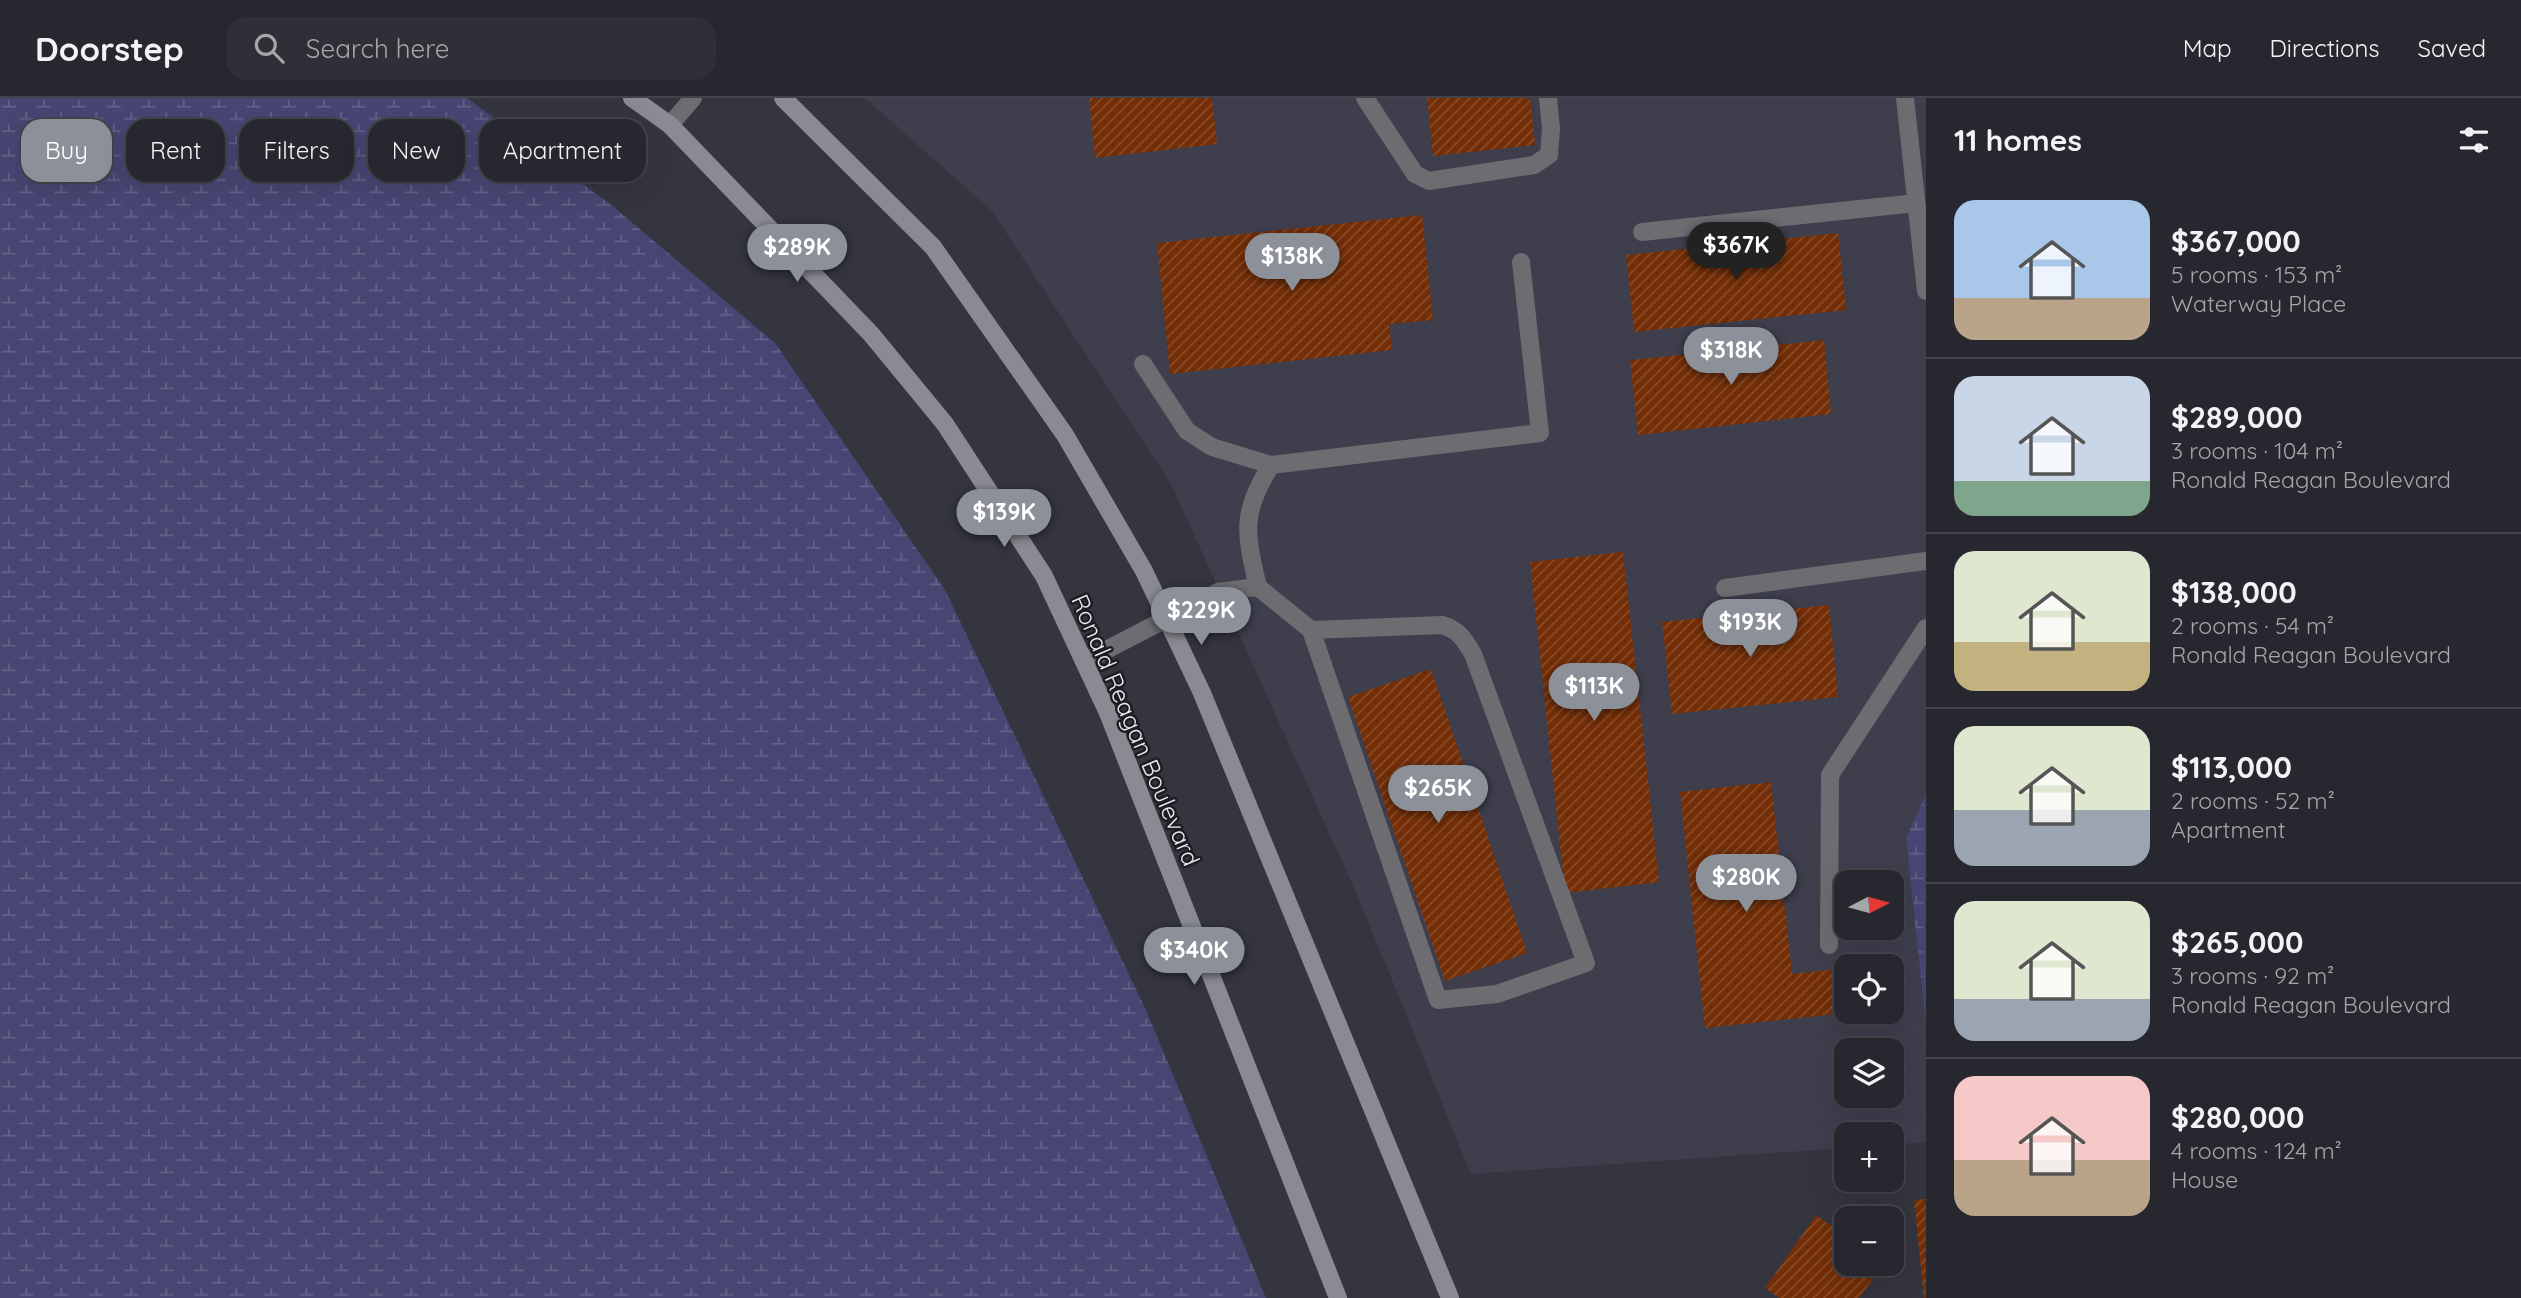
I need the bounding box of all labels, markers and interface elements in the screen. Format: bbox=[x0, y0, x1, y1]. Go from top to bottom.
search box bbox=[226, 17, 716, 80]
text: Doorstep bbox=[35, 28, 184, 69]
icon: search bbox=[250, 29, 288, 67]
text: Search here bbox=[306, 32, 449, 65]
text: Map bbox=[2183, 33, 2232, 63]
text: Directions bbox=[2270, 33, 2380, 63]
text: Saved bbox=[2418, 33, 2486, 63]
chip: Buy bbox=[21, 119, 112, 182]
chip: Rent bbox=[126, 119, 225, 182]
chip: Filters bbox=[239, 119, 354, 182]
chip: New bbox=[368, 119, 465, 182]
chip: Apartment bbox=[479, 119, 646, 182]
text: 11 homes bbox=[1954, 121, 2082, 159]
icon: filters bbox=[2455, 121, 2493, 159]
pin: $367K bbox=[1687, 222, 1785, 282]
text: $367,000 bbox=[2171, 222, 2301, 260]
pin: $289K bbox=[748, 225, 846, 284]
icon: home bbox=[2010, 228, 2094, 312]
text: $367K bbox=[1703, 230, 1769, 259]
text: $289K bbox=[763, 232, 831, 261]
pin: $138K bbox=[1243, 234, 1341, 293]
text: $138K bbox=[1261, 241, 1323, 270]
text: 5 rooms · 153 m² bbox=[2171, 260, 2342, 289]
text: Waterway Place bbox=[2171, 289, 2346, 318]
pin: $318K bbox=[1682, 328, 1780, 387]
text: $318K bbox=[1700, 335, 1762, 364]
text: $289,000 bbox=[2171, 398, 2302, 436]
icon: home bbox=[2010, 404, 2094, 488]
text: 3 rooms · 104 m² bbox=[2171, 436, 2343, 465]
text: Ronald Reagan Boulevard bbox=[2171, 465, 2451, 494]
pin: $139K bbox=[955, 490, 1053, 549]
text: $139K bbox=[972, 497, 1036, 526]
text: $138,000 bbox=[2171, 573, 2297, 611]
icon: home bbox=[2010, 579, 2094, 663]
pin: $229K bbox=[1152, 588, 1250, 647]
street label: Ronald Reagan Boulevard bbox=[1065, 590, 1207, 870]
text: $229K bbox=[1167, 595, 1235, 624]
pin: $193K bbox=[1701, 600, 1799, 659]
text: $193K bbox=[1718, 607, 1782, 636]
text: 2 rooms · 54 m² bbox=[2171, 611, 2334, 640]
text: Ronald Reagan Boulevard bbox=[2171, 640, 2451, 669]
pin: $113K bbox=[1545, 664, 1643, 723]
text: $113K bbox=[1564, 671, 1624, 700]
text: $113,000 bbox=[2171, 748, 2292, 786]
icon: home bbox=[2010, 754, 2094, 838]
pin: $265K bbox=[1389, 766, 1487, 825]
text: $265K bbox=[1404, 773, 1472, 802]
text: 2 rooms · 52 m² bbox=[2171, 786, 2335, 815]
text: Apartment bbox=[2171, 815, 2285, 844]
pin: $280K bbox=[1697, 854, 1795, 914]
text: $280K bbox=[1712, 862, 1780, 891]
north arrow bbox=[1834, 870, 1904, 940]
map controls bbox=[1834, 870, 1904, 1276]
text: $265,000 bbox=[2171, 923, 2303, 961]
pin: $340K bbox=[1145, 928, 1243, 987]
icon: home bbox=[2010, 929, 2094, 1013]
text: $340K bbox=[1160, 935, 1228, 964]
button: locate bbox=[1834, 954, 1904, 1024]
text: 3 rooms · 92 m² bbox=[2171, 961, 2334, 990]
text: Ronald Reagan Boulevard bbox=[2171, 990, 2451, 1019]
button: layers bbox=[1834, 1038, 1904, 1108]
text: $280,000 bbox=[2171, 1098, 2304, 1136]
icon: home bbox=[2010, 1104, 2094, 1188]
button: + bbox=[1834, 1122, 1904, 1192]
text: 4 rooms · 124 m² bbox=[2171, 1136, 2342, 1165]
text: House bbox=[2171, 1165, 2238, 1194]
button: − bbox=[1834, 1206, 1904, 1276]

